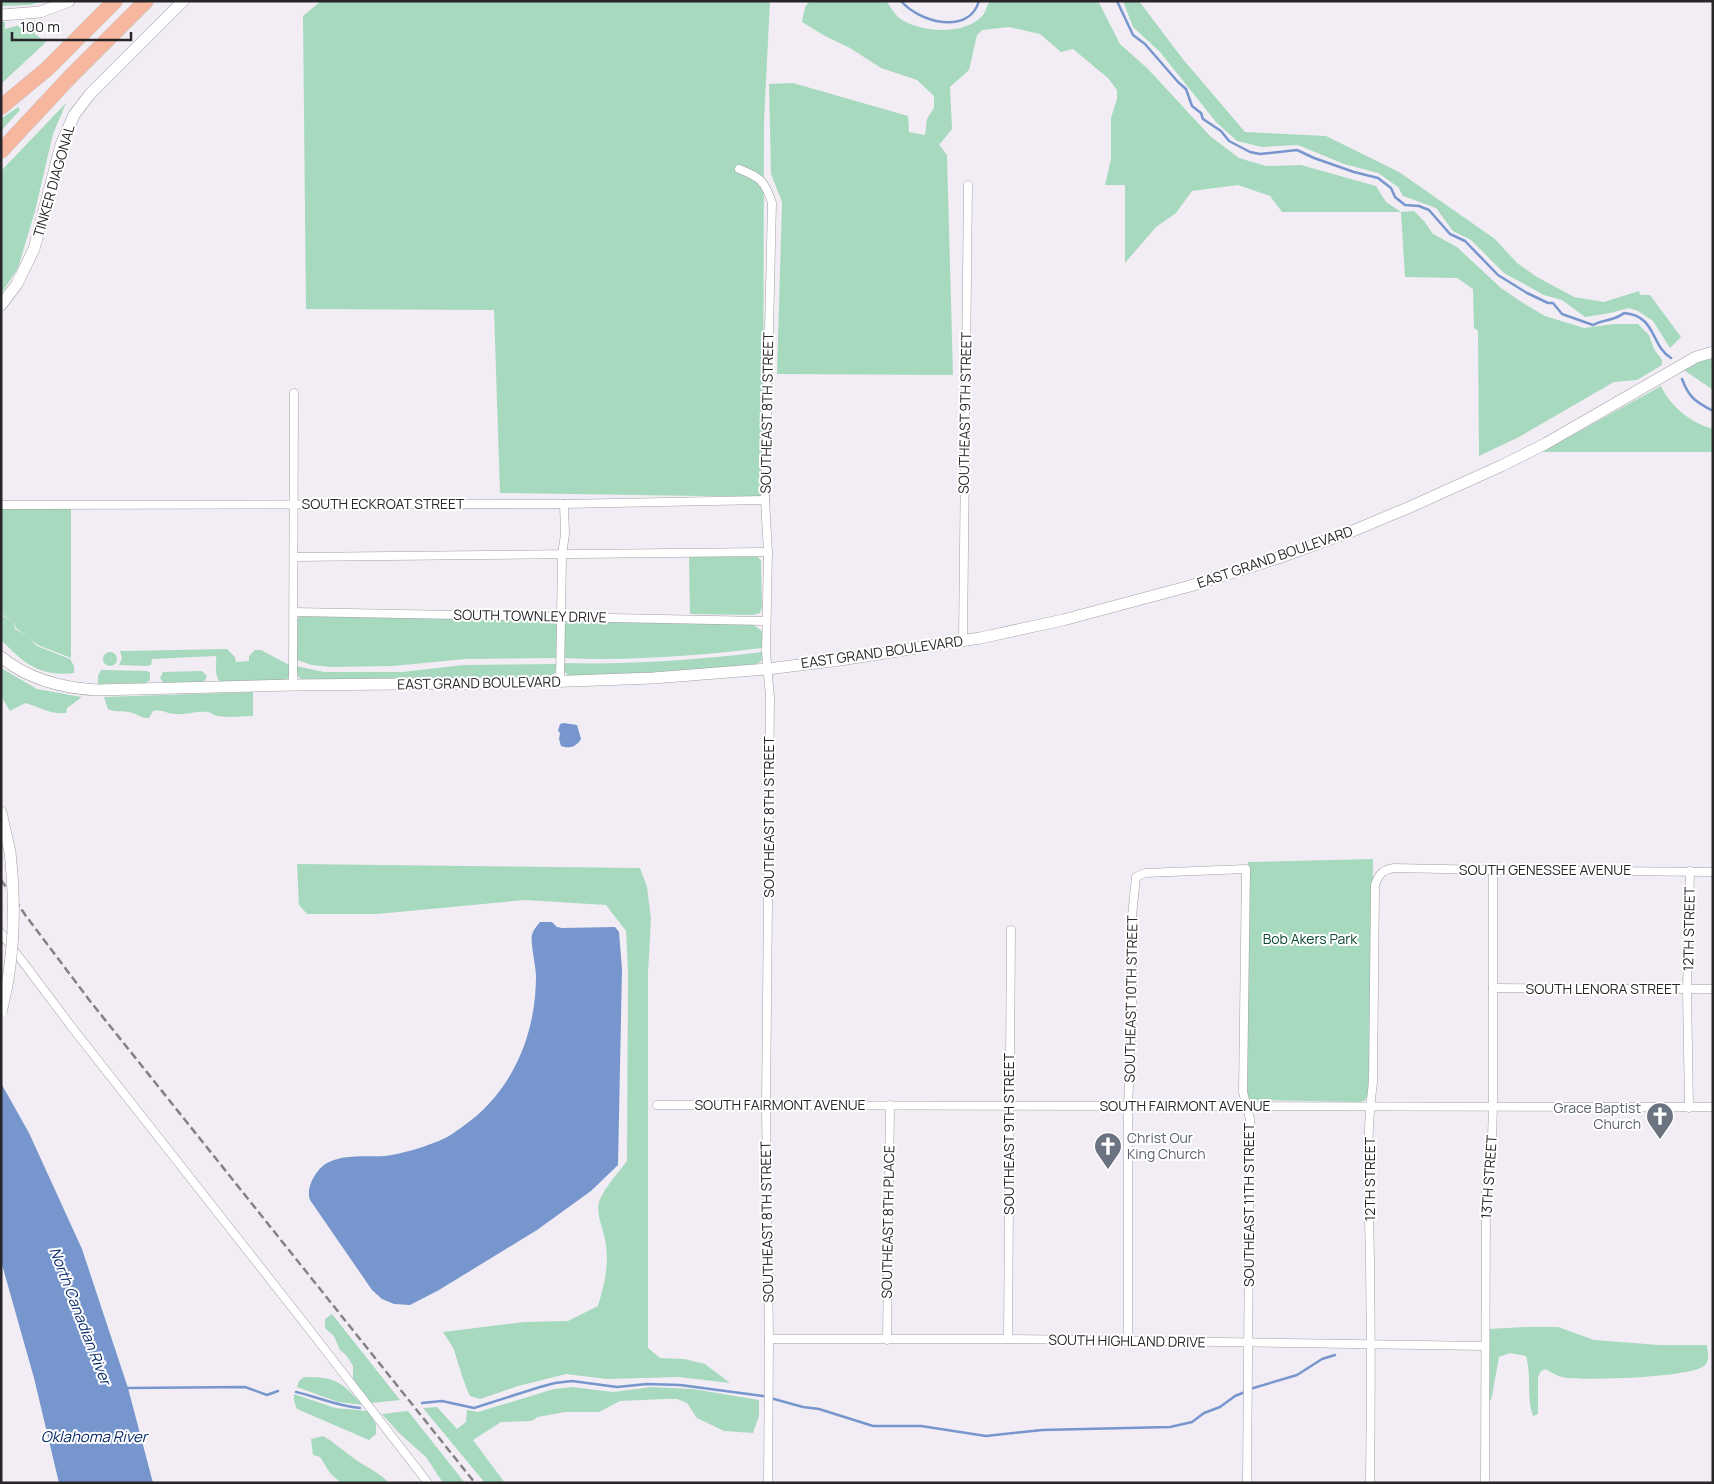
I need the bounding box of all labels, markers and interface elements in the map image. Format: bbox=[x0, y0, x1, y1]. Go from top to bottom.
scale bar bbox=[12, 10, 131, 42]
text: 100 m bbox=[20, 16, 60, 37]
street label: TINKER DIAGONAL bbox=[28, 122, 79, 239]
street label: SOUTHEAST 8TH STREET bbox=[756, 331, 777, 494]
street label: SOUTHEAST 9TH STREET bbox=[954, 331, 975, 494]
street label: SOUTH ECKROAT STREET bbox=[302, 494, 465, 513]
street label: EAST GRAND BOULEVARD bbox=[1194, 521, 1355, 592]
street label: SOUTH TOWNLEY DRIVE bbox=[453, 605, 607, 626]
street label: EAST GRAND BOULEVARD bbox=[800, 631, 964, 672]
street label: EAST GRAND BOULEVARD bbox=[397, 672, 561, 693]
street label: SOUTHEAST 8TH STREET bbox=[759, 736, 778, 898]
street label: SOUTH GENESSEE AVENUE bbox=[1459, 860, 1631, 879]
street label: 12TH STREET bbox=[1678, 886, 1699, 971]
street label: SOUTHEAST 10TH STREET bbox=[1120, 915, 1141, 1083]
park label: Bob Akers Park bbox=[1263, 929, 1358, 948]
street label: SOUTH LENORA STREET bbox=[1526, 979, 1681, 998]
street label: SOUTHEAST 9TH STREET bbox=[999, 1052, 1018, 1215]
street label: SOUTH FAIRMONT AVENUE bbox=[694, 1095, 866, 1114]
street label: SOUTH FAIRMONT AVENUE bbox=[1099, 1096, 1271, 1115]
place label: Grace Baptist Church bbox=[1554, 1098, 1641, 1133]
church icon: Grace Baptist Church bbox=[1645, 1101, 1675, 1140]
street label: SOUTHEAST 11TH STREET bbox=[1239, 1122, 1258, 1287]
place label: Christ Our King Church bbox=[1127, 1128, 1206, 1163]
church icon: Christ Our King Church bbox=[1093, 1131, 1123, 1170]
street label: 13TH STREET bbox=[1476, 1134, 1501, 1220]
street label: 12TH STREET bbox=[1360, 1136, 1379, 1221]
street label: SOUTHEAST 8TH STREET bbox=[756, 1140, 777, 1303]
street label: SOUTHEAST 8TH PLACE bbox=[877, 1145, 898, 1299]
water label: North Canadian River bbox=[45, 1244, 117, 1390]
street label: SOUTH HIGHLAND DRIVE bbox=[1048, 1330, 1206, 1351]
water label: Oklahoma River bbox=[41, 1426, 150, 1447]

